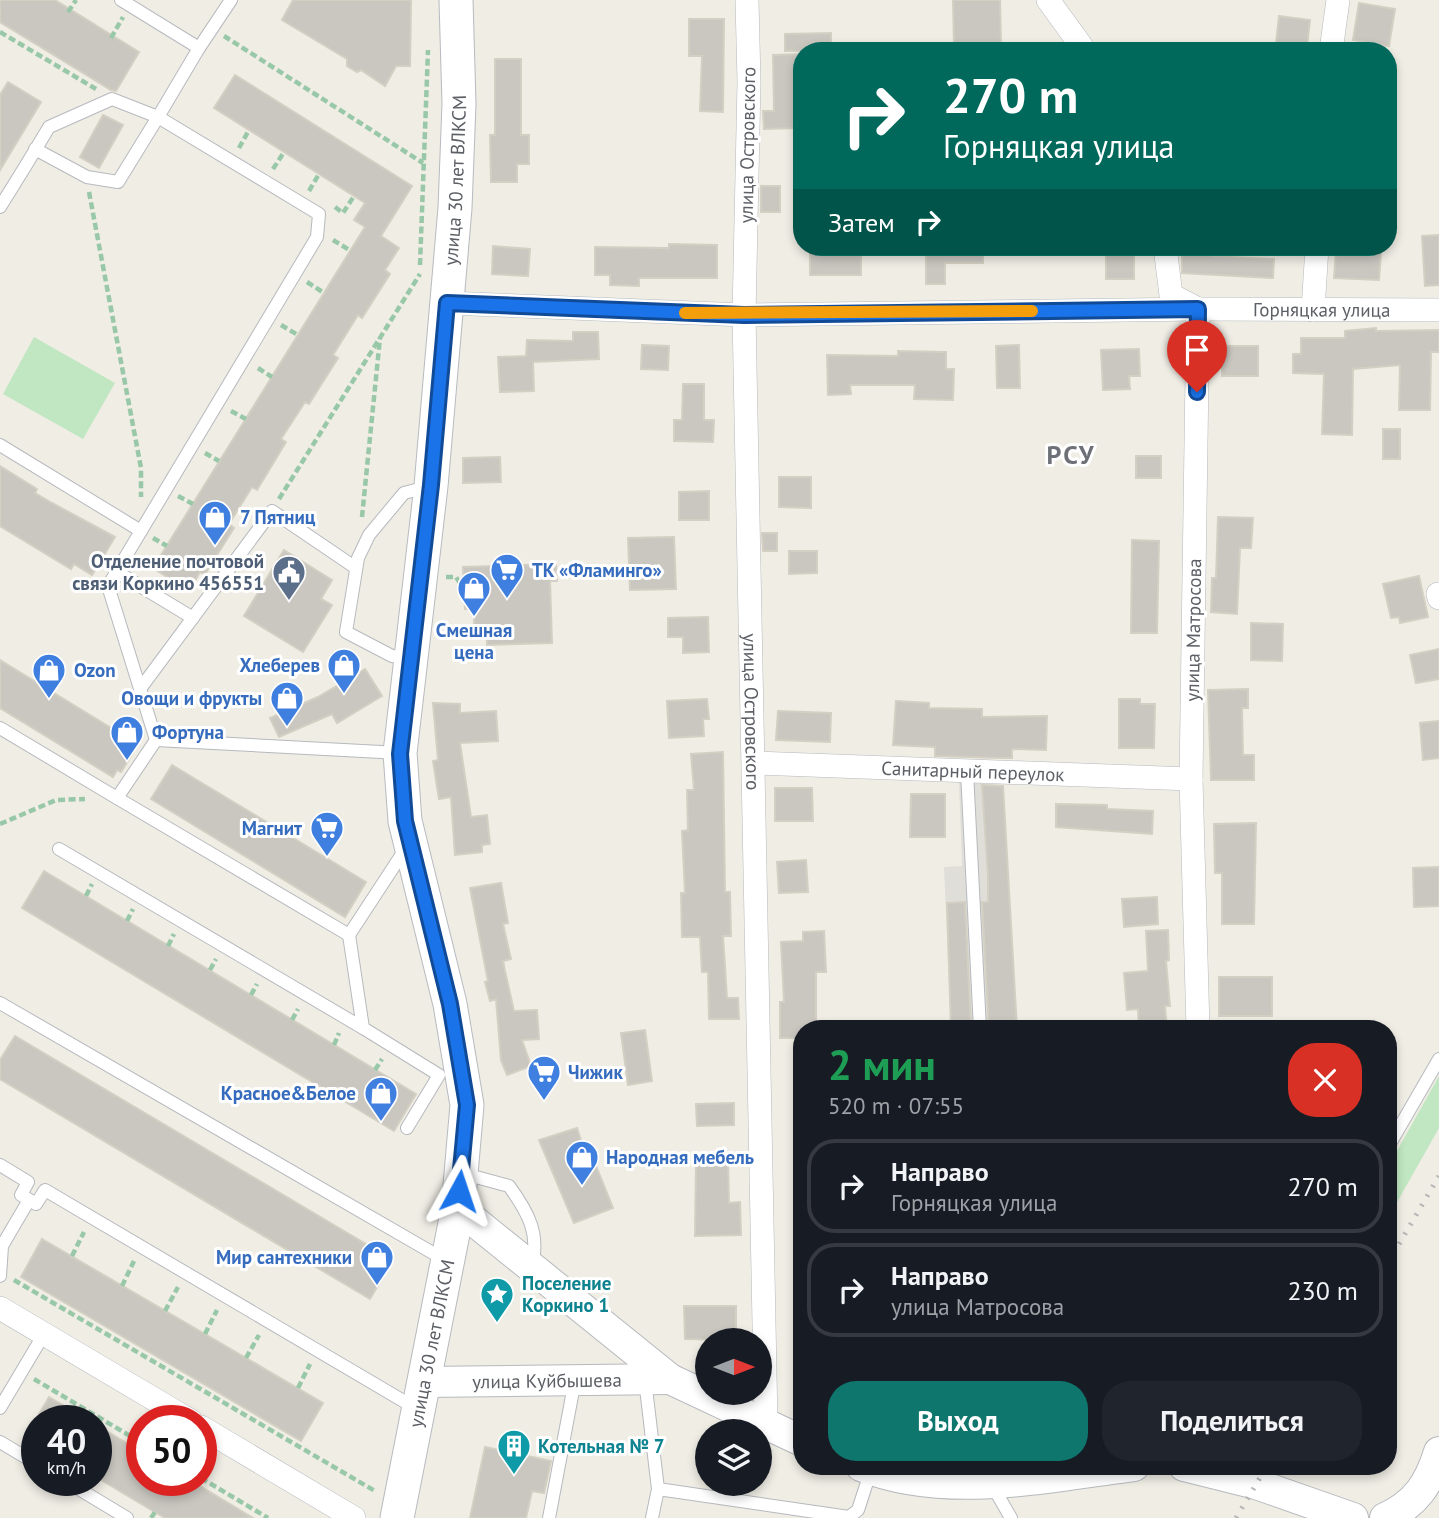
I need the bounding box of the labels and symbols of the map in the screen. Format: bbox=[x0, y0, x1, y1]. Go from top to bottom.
street label: улица Островского bbox=[734, 66, 760, 224]
street label: улица 30 лет ВЛКСМ bbox=[438, 95, 471, 266]
street label: Горняцкая улица bbox=[1253, 297, 1391, 322]
pin bbox=[1167, 320, 1227, 392]
district label: РСУ bbox=[1047, 438, 1095, 471]
shop icon: 7 Пятниц bbox=[196, 498, 234, 547]
place label: 7 Пятниц bbox=[240, 505, 316, 529]
place label: Отделение почтовой связи Коркино 456551 bbox=[72, 549, 264, 595]
supermarket icon: ТК «Фламинго» bbox=[488, 551, 526, 600]
public building icon: Отделение почтовой связи Коркино 456551 bbox=[270, 553, 308, 602]
place label: ТК «Фламинго» bbox=[532, 558, 662, 582]
street label: улица Матросова bbox=[1180, 558, 1206, 702]
shop icon: Смешная цена bbox=[455, 569, 493, 618]
place label: Смешная цена bbox=[436, 618, 512, 664]
street label: улица Островского bbox=[738, 633, 765, 790]
shop icon: Хлеберев bbox=[325, 646, 363, 695]
shop icon: Ozon bbox=[30, 651, 68, 700]
place label: Хлеберев bbox=[239, 653, 320, 677]
place label: Ozon bbox=[74, 658, 116, 682]
shop icon: Овощи и фрукты bbox=[268, 679, 306, 728]
place label: Овощи и фрукты bbox=[121, 686, 262, 710]
shop icon: Фортуна bbox=[108, 713, 146, 762]
place label: Фортуна bbox=[152, 720, 224, 744]
street label: Санитарный переулок bbox=[881, 756, 1065, 786]
supermarket icon: Магнит bbox=[308, 809, 346, 858]
place label: Магнит bbox=[242, 816, 302, 840]
supermarket icon: Чижик bbox=[525, 1053, 563, 1102]
place label: Чижик bbox=[568, 1060, 623, 1084]
shop icon: Красное&Белое bbox=[362, 1074, 400, 1123]
place label: Красное&Белое bbox=[221, 1081, 356, 1105]
shop icon: Народная мебель bbox=[563, 1138, 601, 1187]
place label: Народная мебель bbox=[606, 1145, 754, 1169]
position arrow bbox=[422, 1154, 496, 1228]
shop icon: Мир сантехники bbox=[358, 1238, 396, 1287]
place label: Мир сантехники bbox=[216, 1245, 352, 1269]
street label: улица 30 лет ВЛКСМ bbox=[403, 1257, 460, 1429]
place label: Поселение Коркино 1 bbox=[522, 1271, 611, 1317]
place icon: Поселение Коркино 1 bbox=[478, 1275, 516, 1324]
north arrow bbox=[695, 1328, 772, 1405]
street label: улица Куйбышева bbox=[472, 1368, 622, 1393]
speed limit sign: 50 bbox=[126, 1405, 217, 1496]
building icon: Котельная № 7 bbox=[495, 1427, 533, 1476]
place label: Котельная № 7 bbox=[538, 1434, 665, 1458]

